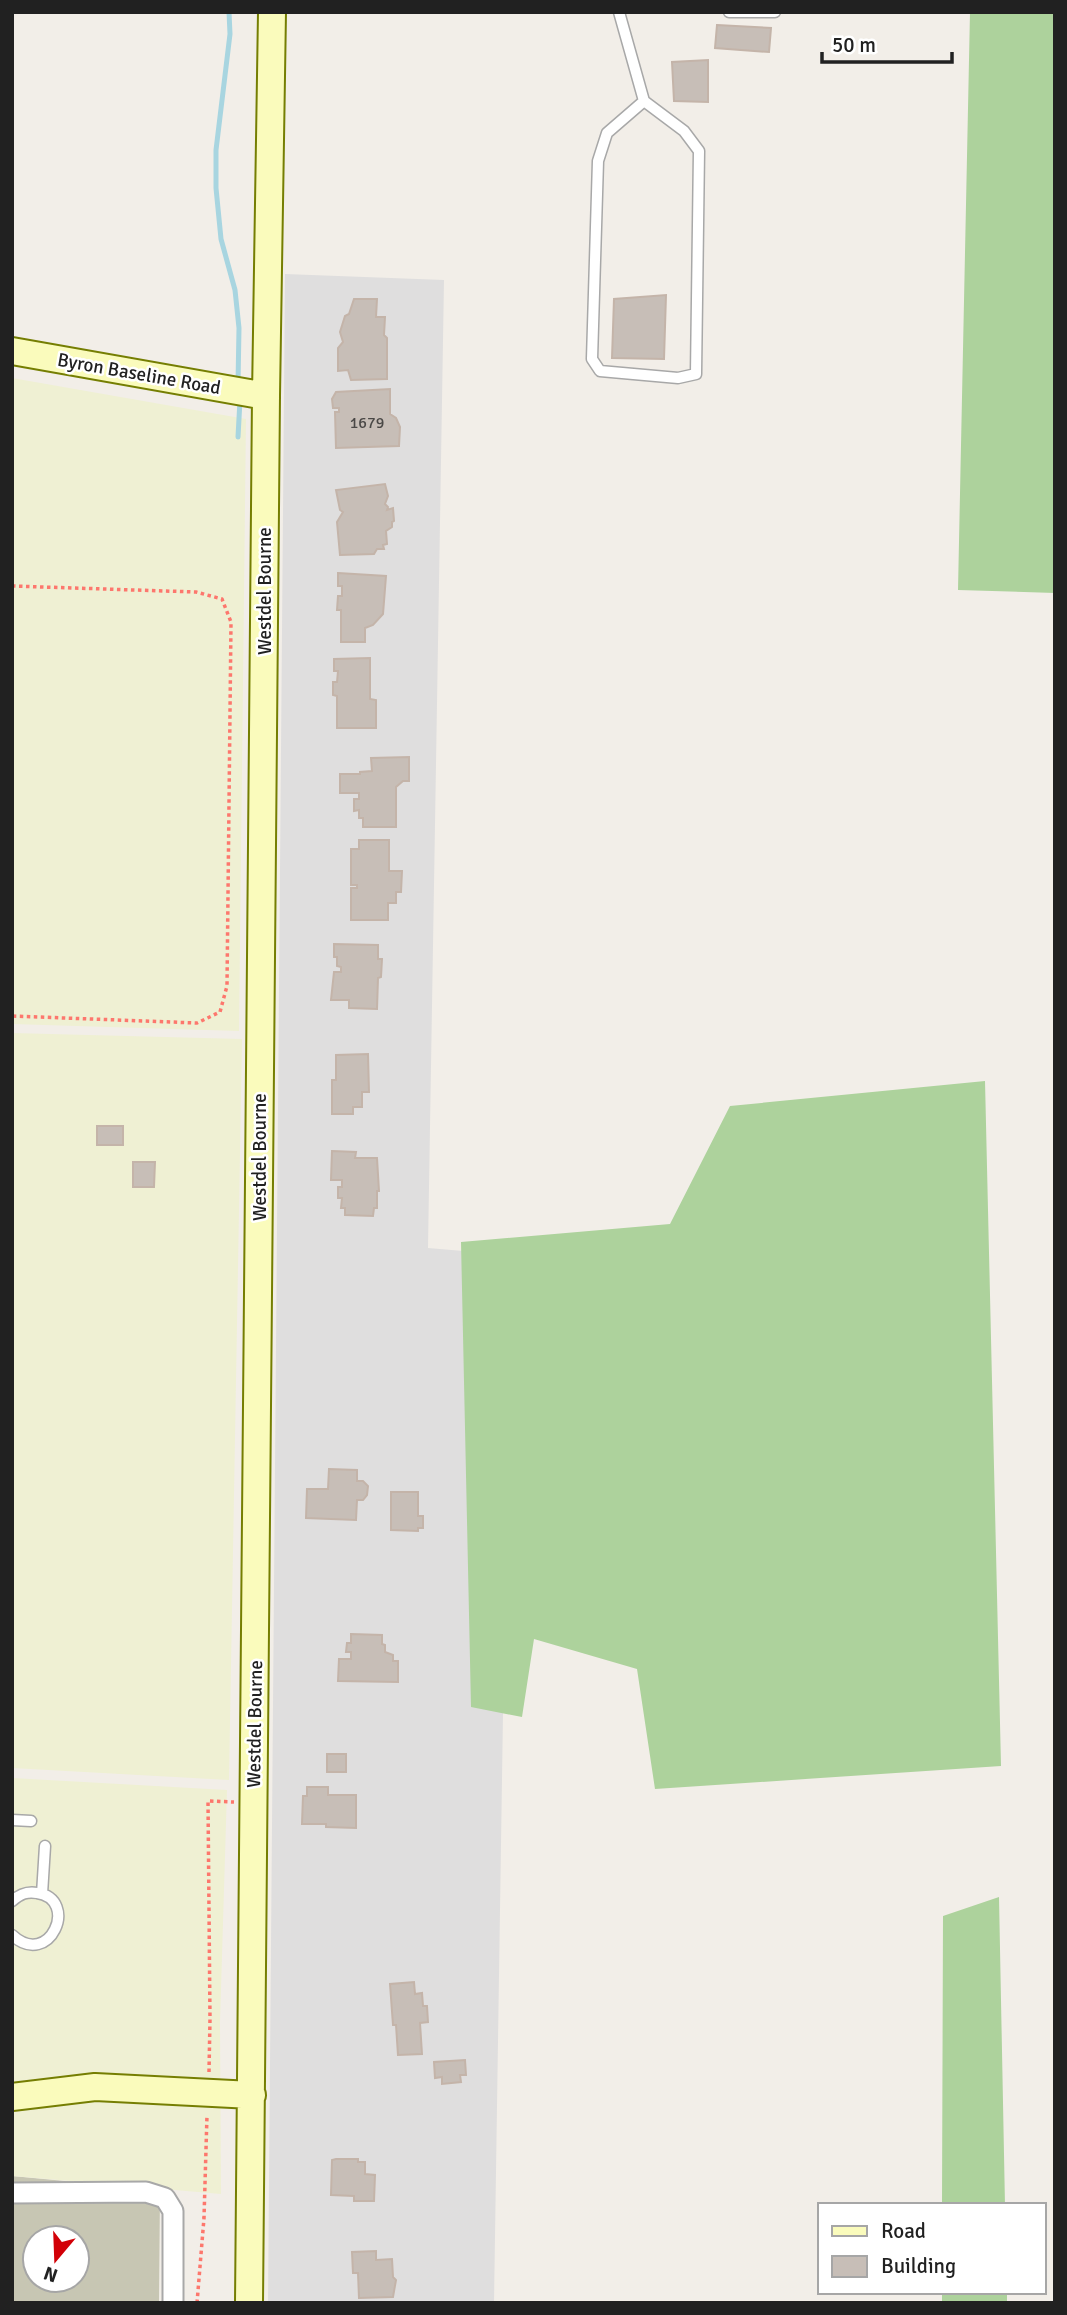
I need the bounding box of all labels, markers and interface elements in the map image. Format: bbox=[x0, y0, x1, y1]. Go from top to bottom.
scale bar bbox=[822, 21, 951, 65]
text: 50 m bbox=[832, 32, 876, 58]
street label: Byron Baseline Road bbox=[55, 348, 223, 400]
house number: 1679 bbox=[350, 413, 384, 433]
street label: Westdel Bourne bbox=[253, 527, 277, 655]
street label: Westdel Bourne bbox=[248, 1093, 272, 1221]
street label: Westdel Bourne bbox=[242, 1660, 268, 1788]
legend bbox=[818, 2203, 1046, 2294]
text: Road bbox=[881, 2218, 926, 2244]
north arrow bbox=[21, 2224, 91, 2294]
text: Building bbox=[881, 2253, 956, 2279]
text: N bbox=[41, 2261, 61, 2288]

